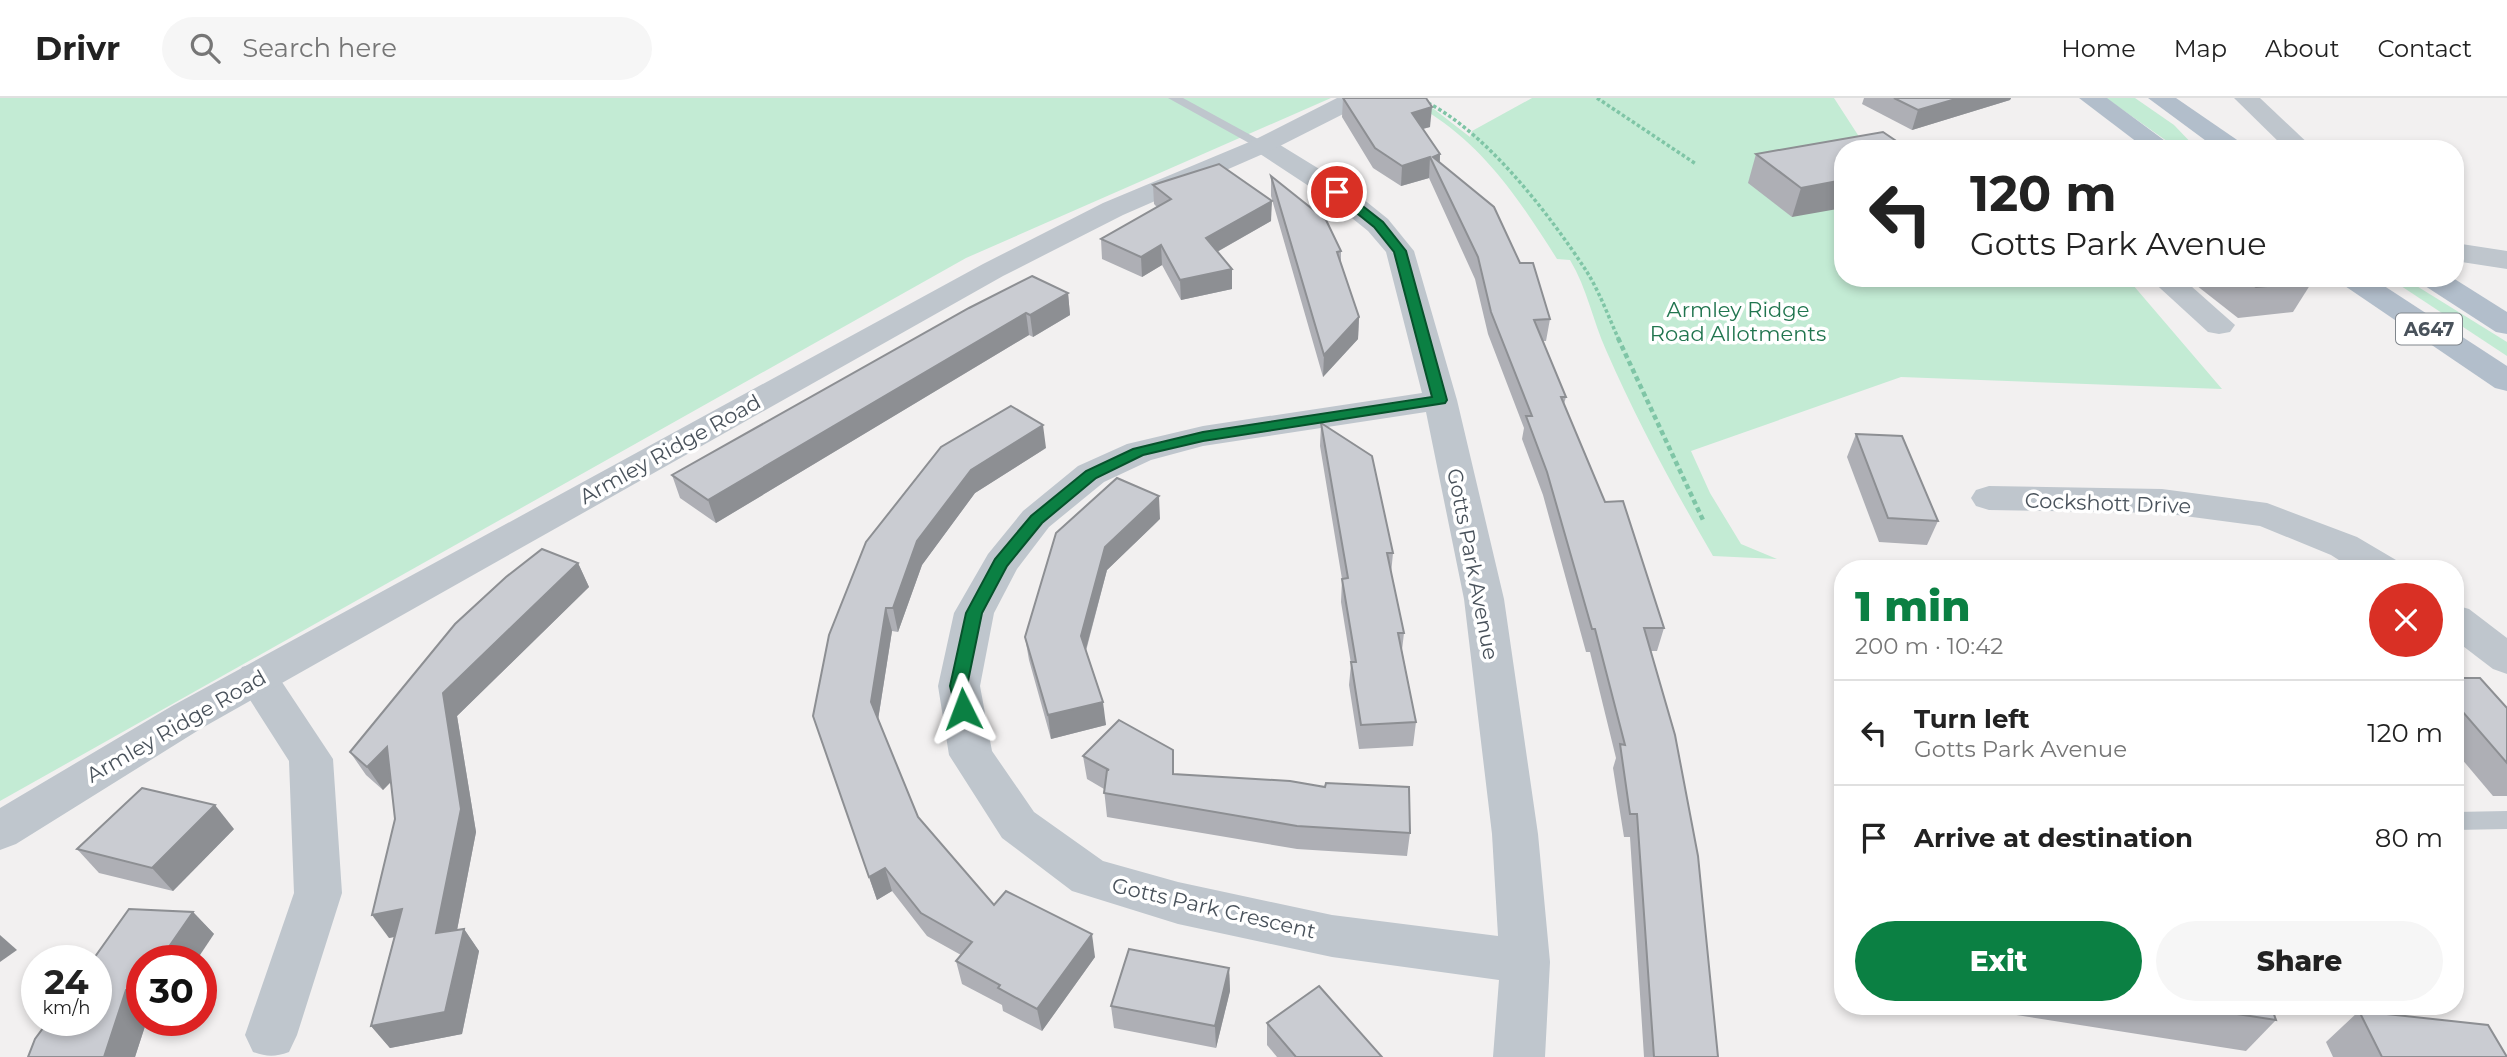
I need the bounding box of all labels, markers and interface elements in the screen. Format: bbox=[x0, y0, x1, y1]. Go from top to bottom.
search box bbox=[162, 17, 652, 80]
text: Drivr bbox=[35, 28, 120, 68]
icon: search bbox=[186, 29, 224, 67]
text: Search here bbox=[242, 32, 397, 64]
text: Home bbox=[2061, 34, 2136, 63]
text: Map bbox=[2174, 34, 2227, 63]
text: About bbox=[2265, 34, 2339, 63]
text: Contact bbox=[2377, 34, 2472, 63]
pin bbox=[1307, 162, 1367, 222]
text: 120 m bbox=[1970, 164, 2117, 223]
icon: left bbox=[1855, 168, 1946, 259]
icon: arrive bbox=[1318, 173, 1356, 211]
text: Gotts Park Avenue bbox=[1970, 224, 2267, 263]
park label: Armley Ridge Road Allotments bbox=[1650, 297, 1826, 346]
road number: A647 bbox=[2396, 314, 2462, 344]
street label: Armley Ridge Road bbox=[575, 389, 765, 509]
street label: Gotts Park Avenue bbox=[1442, 466, 1504, 662]
street label: Cockshott Drive bbox=[2024, 488, 2192, 518]
text: 1 min bbox=[1855, 580, 1971, 632]
button: close bbox=[2369, 583, 2443, 657]
text: 200 m · 10:42 bbox=[1855, 632, 2003, 660]
street label: Armley Ridge Road bbox=[82, 664, 270, 788]
position arrow bbox=[926, 672, 1000, 746]
text: Turn left bbox=[1914, 703, 2030, 735]
icon: left bbox=[1855, 714, 1893, 752]
text: 120 m bbox=[2367, 717, 2443, 749]
text: Gotts Park Avenue bbox=[1914, 735, 2127, 763]
icon: arrive bbox=[1855, 819, 1893, 857]
text: Arrive at destination bbox=[1914, 822, 2193, 854]
text: 80 m bbox=[2375, 822, 2443, 854]
street label: Gotts Park Crescent bbox=[1110, 872, 1318, 944]
button: Exit bbox=[1855, 921, 2142, 1001]
button: Share bbox=[2156, 921, 2443, 1001]
speed limit sign: 30 bbox=[126, 945, 217, 1036]
text: 24 bbox=[44, 960, 89, 1003]
text: km/h bbox=[42, 997, 91, 1019]

